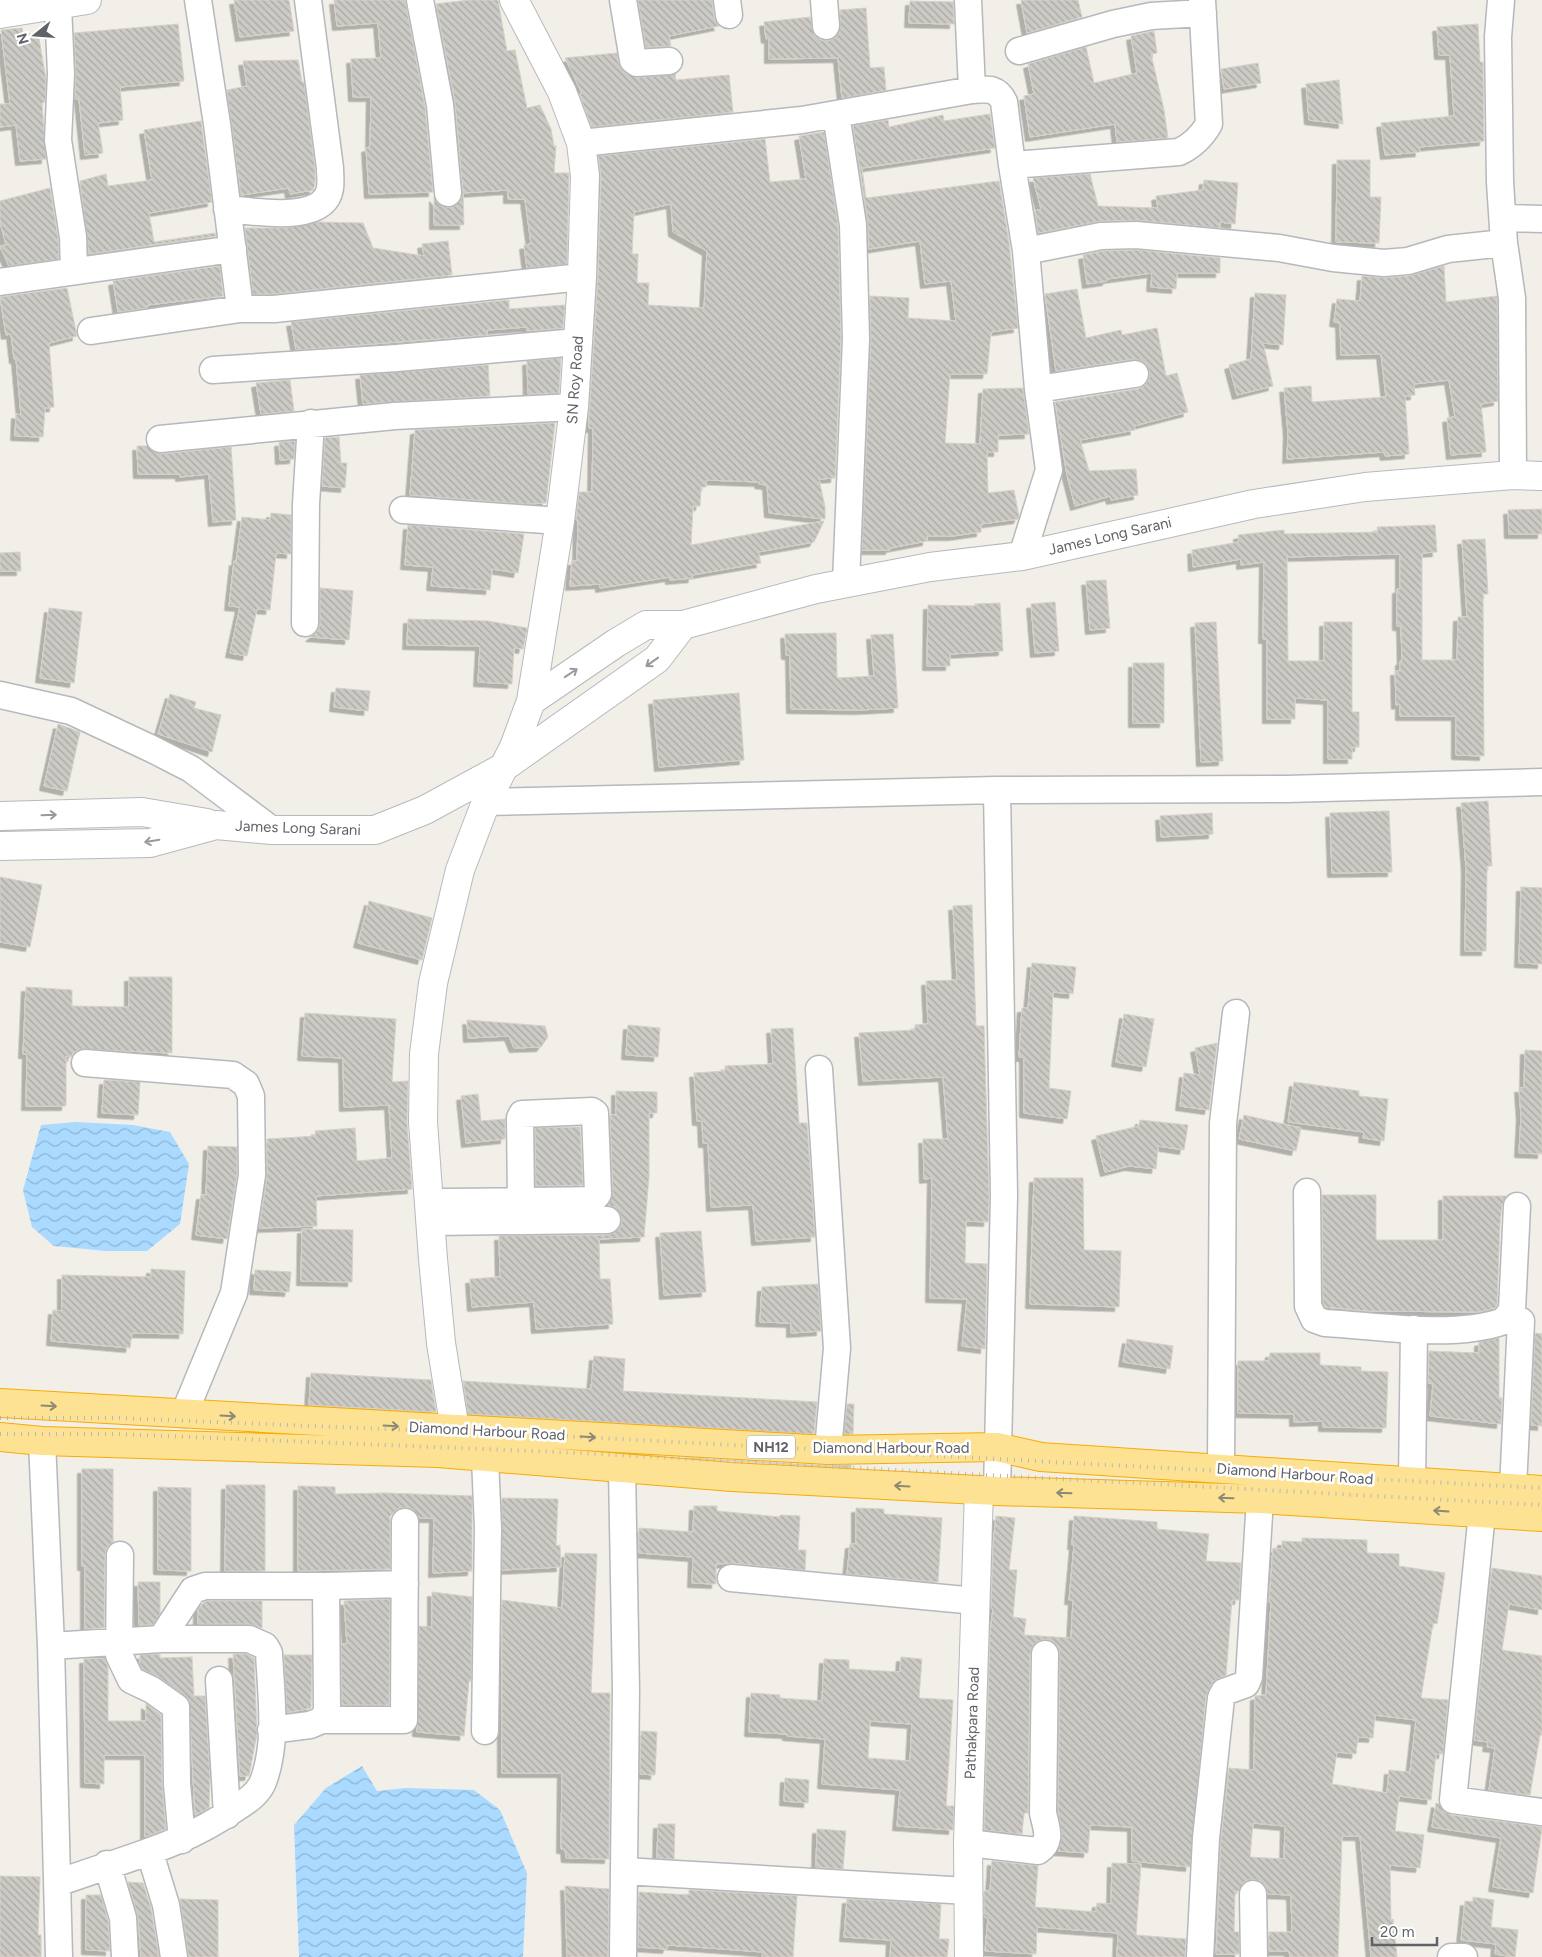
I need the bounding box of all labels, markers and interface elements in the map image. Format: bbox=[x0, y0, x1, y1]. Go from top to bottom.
north arrow bbox=[10, 10, 60, 60]
text: N bbox=[13, 31, 33, 46]
street label: SN Roy Road bbox=[563, 335, 587, 425]
street label: James Long Sarani bbox=[1047, 513, 1173, 559]
one-way arrow bbox=[645, 657, 659, 667]
one-way arrow bbox=[564, 668, 578, 678]
one-way arrow bbox=[40, 810, 56, 820]
street label: James Long Sarani bbox=[235, 817, 361, 839]
one-way arrow bbox=[144, 837, 160, 847]
one-way arrow bbox=[40, 1401, 56, 1410]
one-way arrow bbox=[220, 1412, 236, 1421]
street label: Diamond Harbour Road bbox=[408, 1418, 566, 1444]
one-way arrow bbox=[382, 1421, 398, 1430]
one-way arrow bbox=[580, 1433, 596, 1442]
road number: NH12 bbox=[747, 1435, 795, 1458]
street label: Diamond Harbour Road bbox=[813, 1439, 969, 1457]
street label: Diamond Harbour Road bbox=[1216, 1460, 1374, 1488]
one-way arrow bbox=[894, 1481, 910, 1490]
one-way arrow bbox=[1056, 1488, 1072, 1498]
one-way arrow bbox=[1219, 1494, 1235, 1503]
one-way arrow bbox=[1433, 1506, 1449, 1515]
street label: Pathakpara Road bbox=[961, 1666, 983, 1780]
scale bar bbox=[1372, 1914, 1437, 1946]
text: 20 m bbox=[1380, 1923, 1414, 1941]

